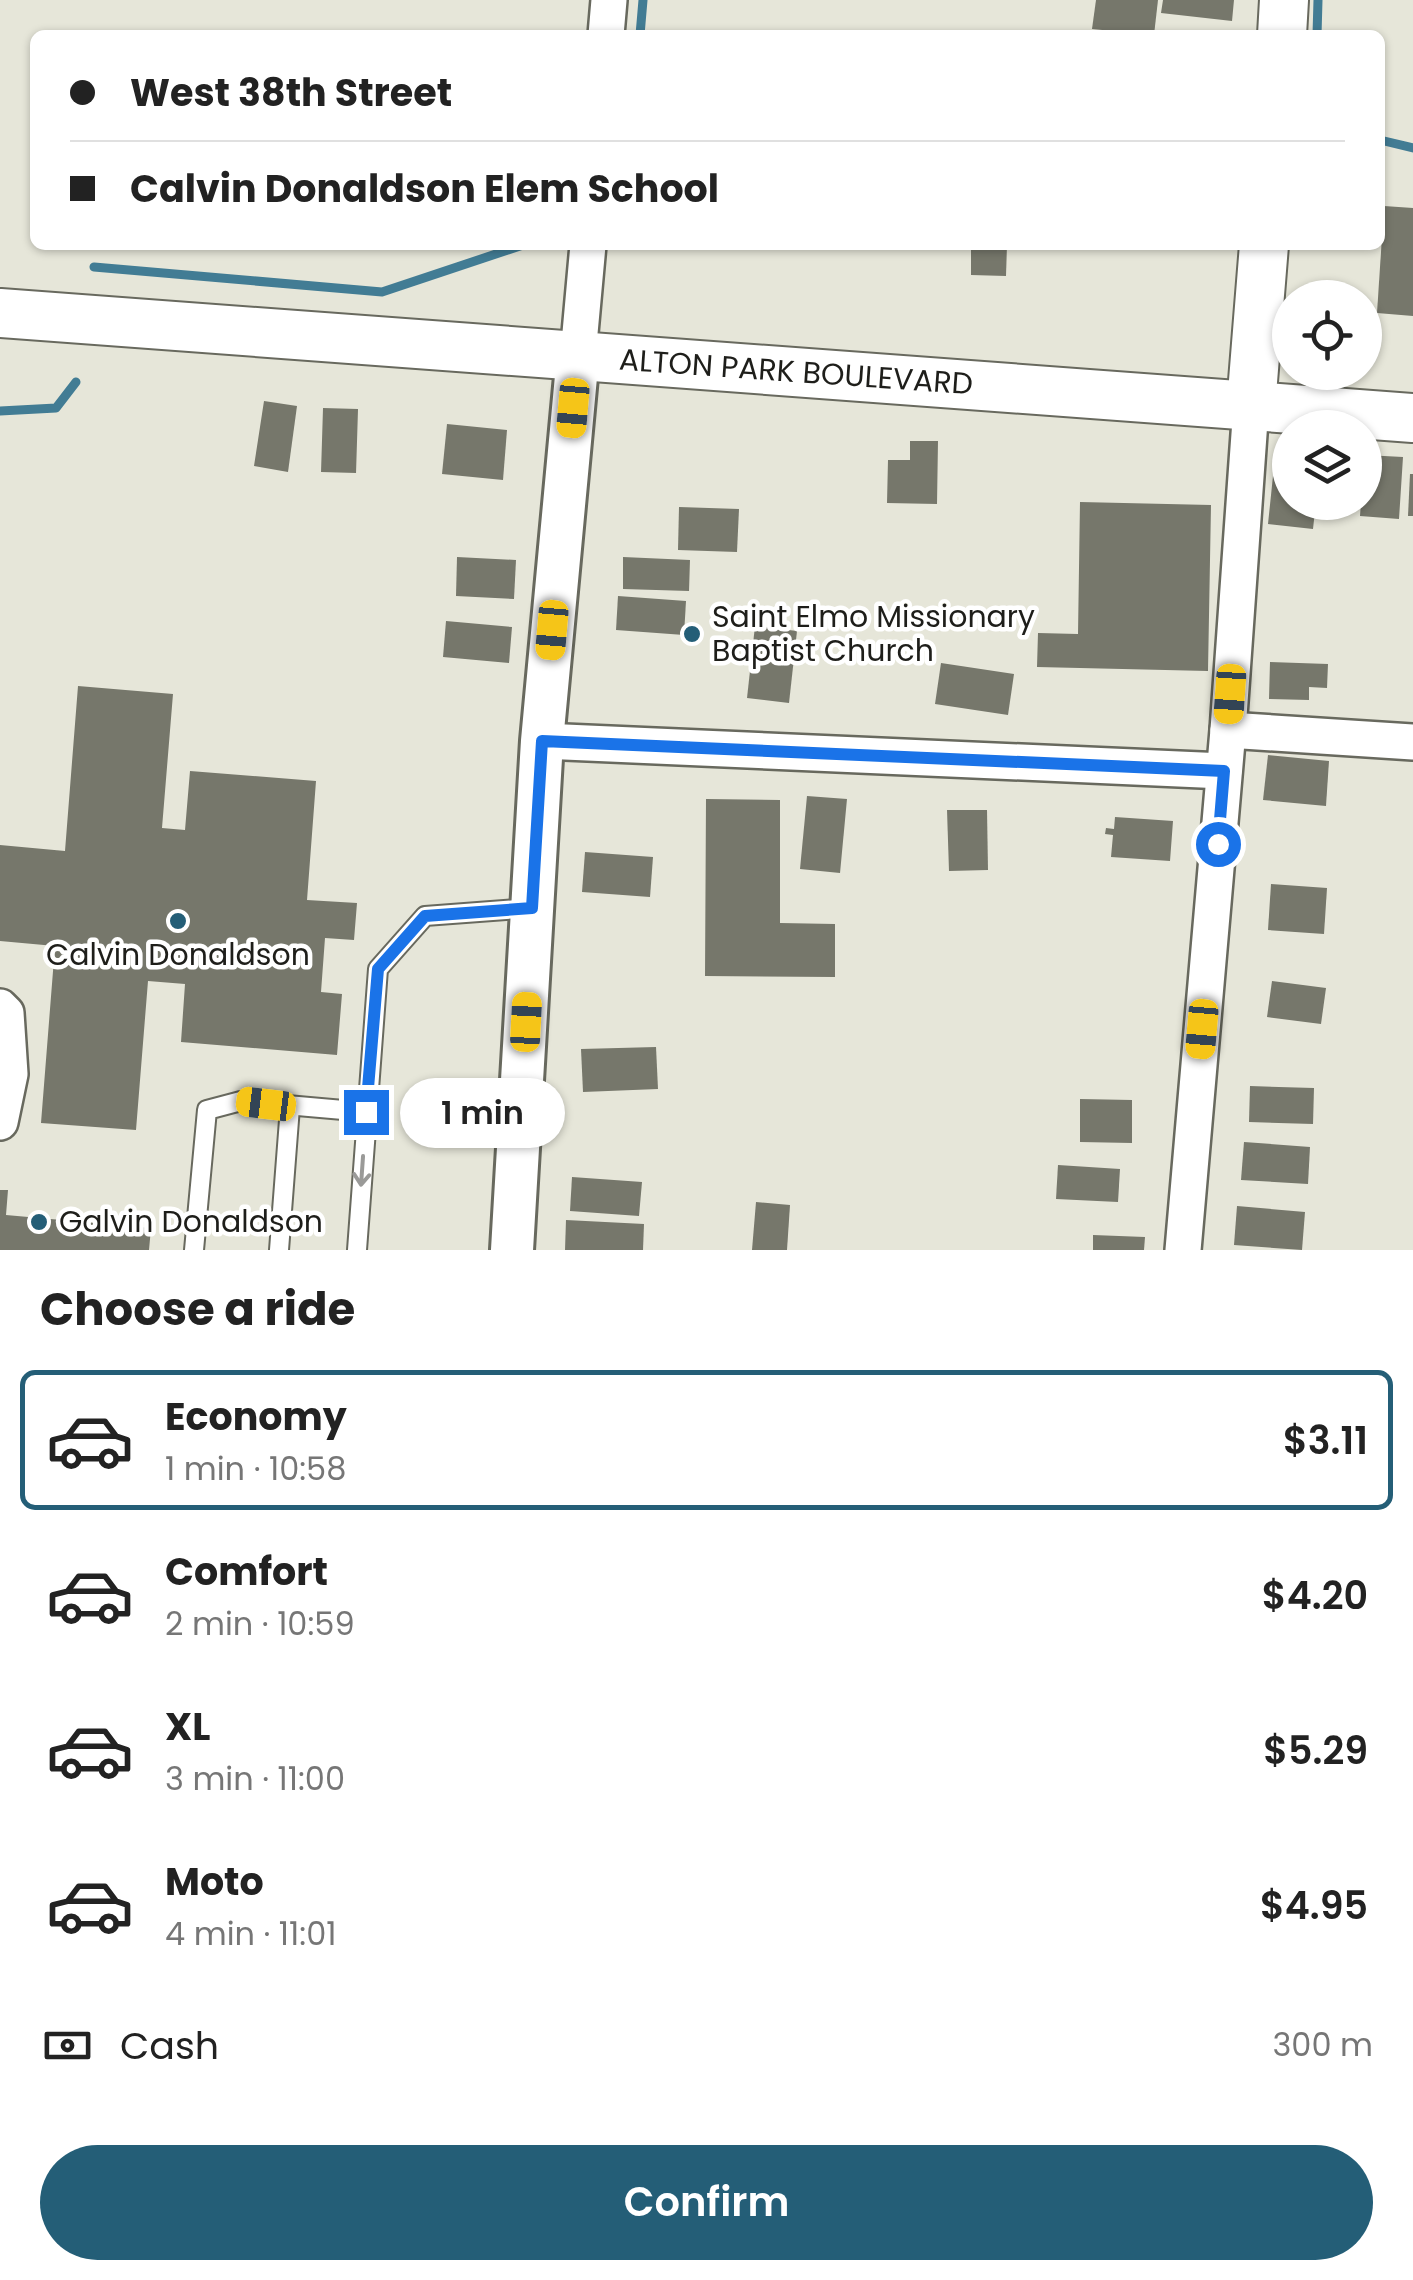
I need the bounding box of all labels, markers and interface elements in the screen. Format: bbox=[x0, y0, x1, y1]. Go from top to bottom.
text: West 38th Street bbox=[130, 66, 452, 119]
text: Calvin Donaldson Elem School bbox=[130, 162, 719, 215]
map controls bbox=[1272, 280, 1382, 520]
button: locate bbox=[1272, 280, 1382, 390]
street label: ALTON PARK BOULEVARD bbox=[618, 338, 974, 405]
car bbox=[555, 377, 591, 439]
button: layers bbox=[1272, 410, 1382, 520]
place label: Saint Elmo Missionary Baptist Church bbox=[712, 595, 1035, 672]
car bbox=[534, 599, 570, 661]
marker: Saint Elmo Missionary Baptist Church bbox=[681, 623, 703, 645]
car bbox=[1213, 663, 1247, 725]
route start bbox=[1196, 822, 1241, 867]
marker: Calvin Donaldson bbox=[167, 910, 189, 932]
place label: Calvin Donaldson bbox=[46, 933, 310, 976]
car bbox=[509, 991, 543, 1053]
car bbox=[1184, 998, 1220, 1060]
callout: 1 min bbox=[401, 1077, 566, 1147]
car bbox=[234, 1085, 298, 1123]
route end bbox=[344, 1090, 389, 1135]
text: 1 min bbox=[441, 1090, 524, 1135]
one-way arrow bbox=[352, 1154, 371, 1186]
place label: Galvin Donaldson bbox=[59, 1200, 323, 1243]
marker: Galvin Donaldson bbox=[28, 1211, 50, 1233]
text: Choose a ride bbox=[40, 1278, 355, 1341]
text: Economy bbox=[165, 1390, 347, 1443]
icon: car bbox=[45, 1395, 135, 1485]
text: $3.11 bbox=[1283, 1414, 1368, 1467]
text: 1 min · 10:58 bbox=[165, 1446, 346, 1491]
text: Comfort bbox=[165, 1545, 328, 1598]
icon: car bbox=[45, 1550, 135, 1640]
text: $4.20 bbox=[1262, 1569, 1368, 1622]
text: 2 min · 10:59 bbox=[165, 1601, 355, 1646]
text: XL bbox=[165, 1700, 210, 1753]
icon: car bbox=[45, 1705, 135, 1795]
text: $5.29 bbox=[1263, 1724, 1368, 1777]
text: 3 min · 11:00 bbox=[165, 1756, 345, 1801]
text: Moto bbox=[165, 1855, 264, 1908]
icon: car bbox=[45, 1860, 135, 1950]
text: $4.95 bbox=[1260, 1879, 1368, 1932]
text: 4 min · 11:01 bbox=[165, 1911, 337, 1956]
icon: cash bbox=[40, 2018, 95, 2073]
text: Cash bbox=[120, 2019, 219, 2072]
text: 300 m bbox=[1272, 2022, 1373, 2067]
button: Confirm bbox=[40, 2145, 1373, 2260]

